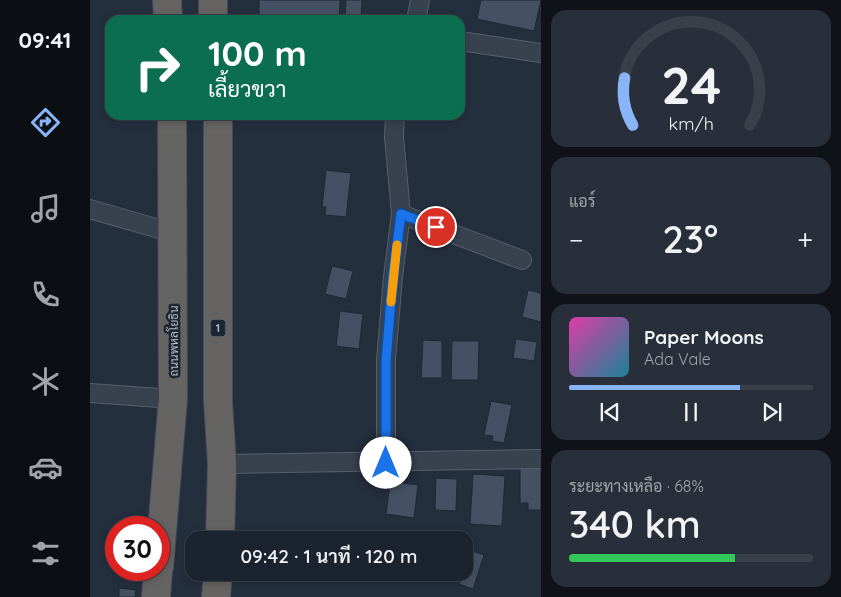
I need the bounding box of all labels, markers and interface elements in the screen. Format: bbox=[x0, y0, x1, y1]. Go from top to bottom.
text: 09:41 bbox=[19, 26, 71, 54]
text: 100 m bbox=[208, 31, 307, 75]
icon: right bbox=[125, 35, 190, 100]
text: 24 bbox=[661, 52, 721, 117]
text: เลี้ยวขวา bbox=[208, 75, 286, 103]
icon: directions bbox=[28, 105, 63, 140]
text: km/h bbox=[668, 112, 714, 134]
icon: music bbox=[28, 191, 63, 226]
text: แอร์ bbox=[569, 191, 595, 211]
pin bbox=[415, 206, 457, 248]
icon: arrive bbox=[422, 213, 450, 241]
text: 23° bbox=[662, 215, 718, 263]
text: − bbox=[569, 222, 584, 257]
text: + bbox=[797, 222, 813, 257]
icon: phone bbox=[28, 277, 63, 312]
street label: ถนนพหลโยธิน bbox=[166, 305, 181, 377]
road number: 1 bbox=[210, 319, 226, 336]
text: Paper Moons bbox=[644, 325, 764, 349]
text: Ada Vale bbox=[644, 349, 711, 369]
icon: climate bbox=[28, 364, 63, 399]
icon: previous bbox=[596, 398, 624, 426]
icon: pause bbox=[677, 398, 705, 426]
icon: next bbox=[758, 398, 786, 426]
position arrow bbox=[359, 436, 411, 488]
icon: car bbox=[28, 450, 63, 485]
text: ระยะทางเหลือ · 68% bbox=[569, 476, 704, 496]
text: 340 km bbox=[569, 500, 701, 548]
speed limit sign: 30 bbox=[105, 516, 170, 581]
icon: filters bbox=[28, 536, 63, 571]
text: 09:42 · 1 นาที · 120 m bbox=[240, 544, 418, 568]

